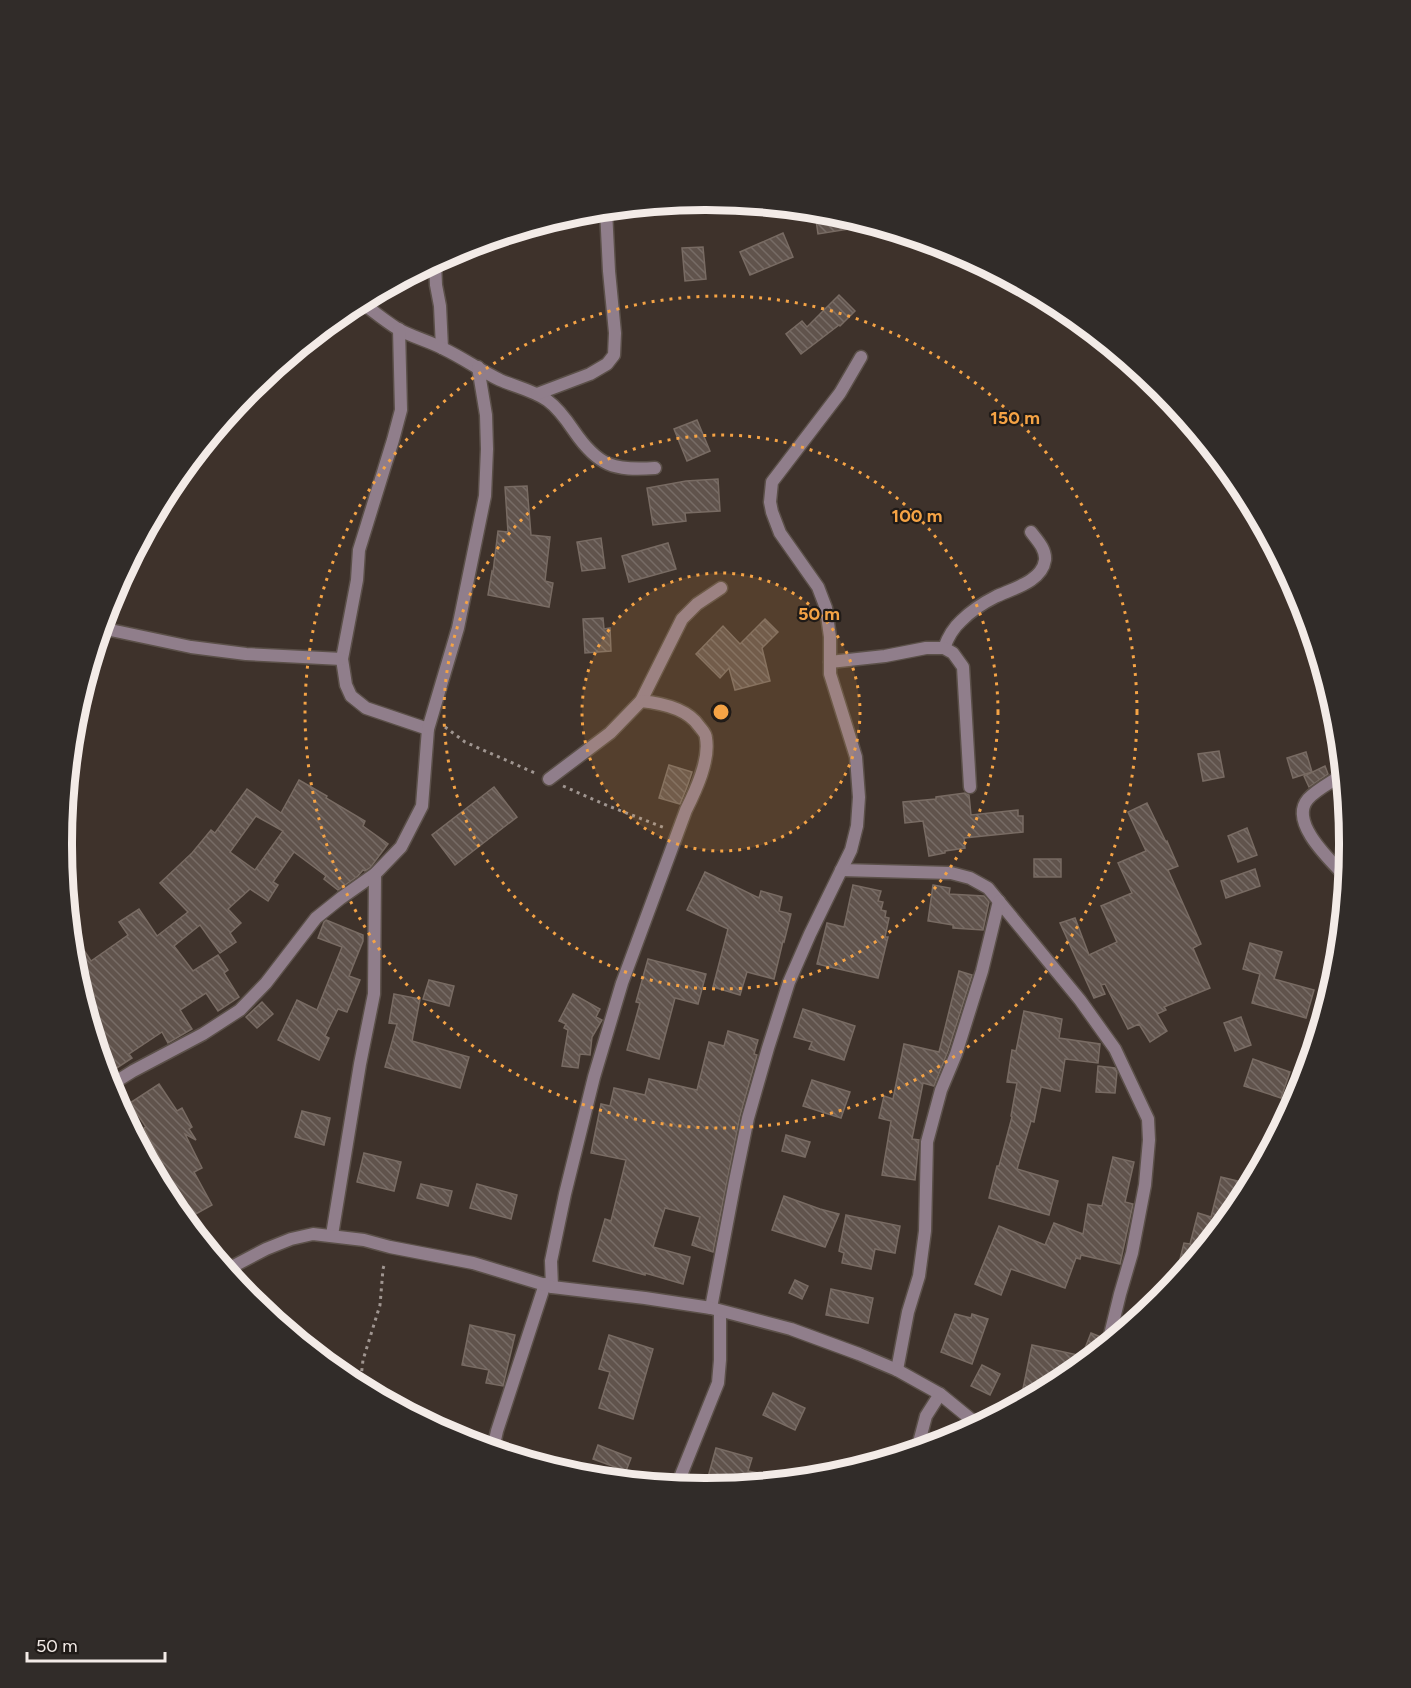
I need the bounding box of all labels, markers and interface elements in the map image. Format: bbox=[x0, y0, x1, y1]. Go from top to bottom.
text: 150 m bbox=[990, 407, 1040, 429]
text: 100 m bbox=[892, 505, 942, 527]
text: 50 m bbox=[798, 603, 840, 625]
centre of rings bbox=[711, 702, 731, 722]
scale bar bbox=[27, 1625, 165, 1663]
text: 50 m bbox=[36, 1635, 78, 1657]

